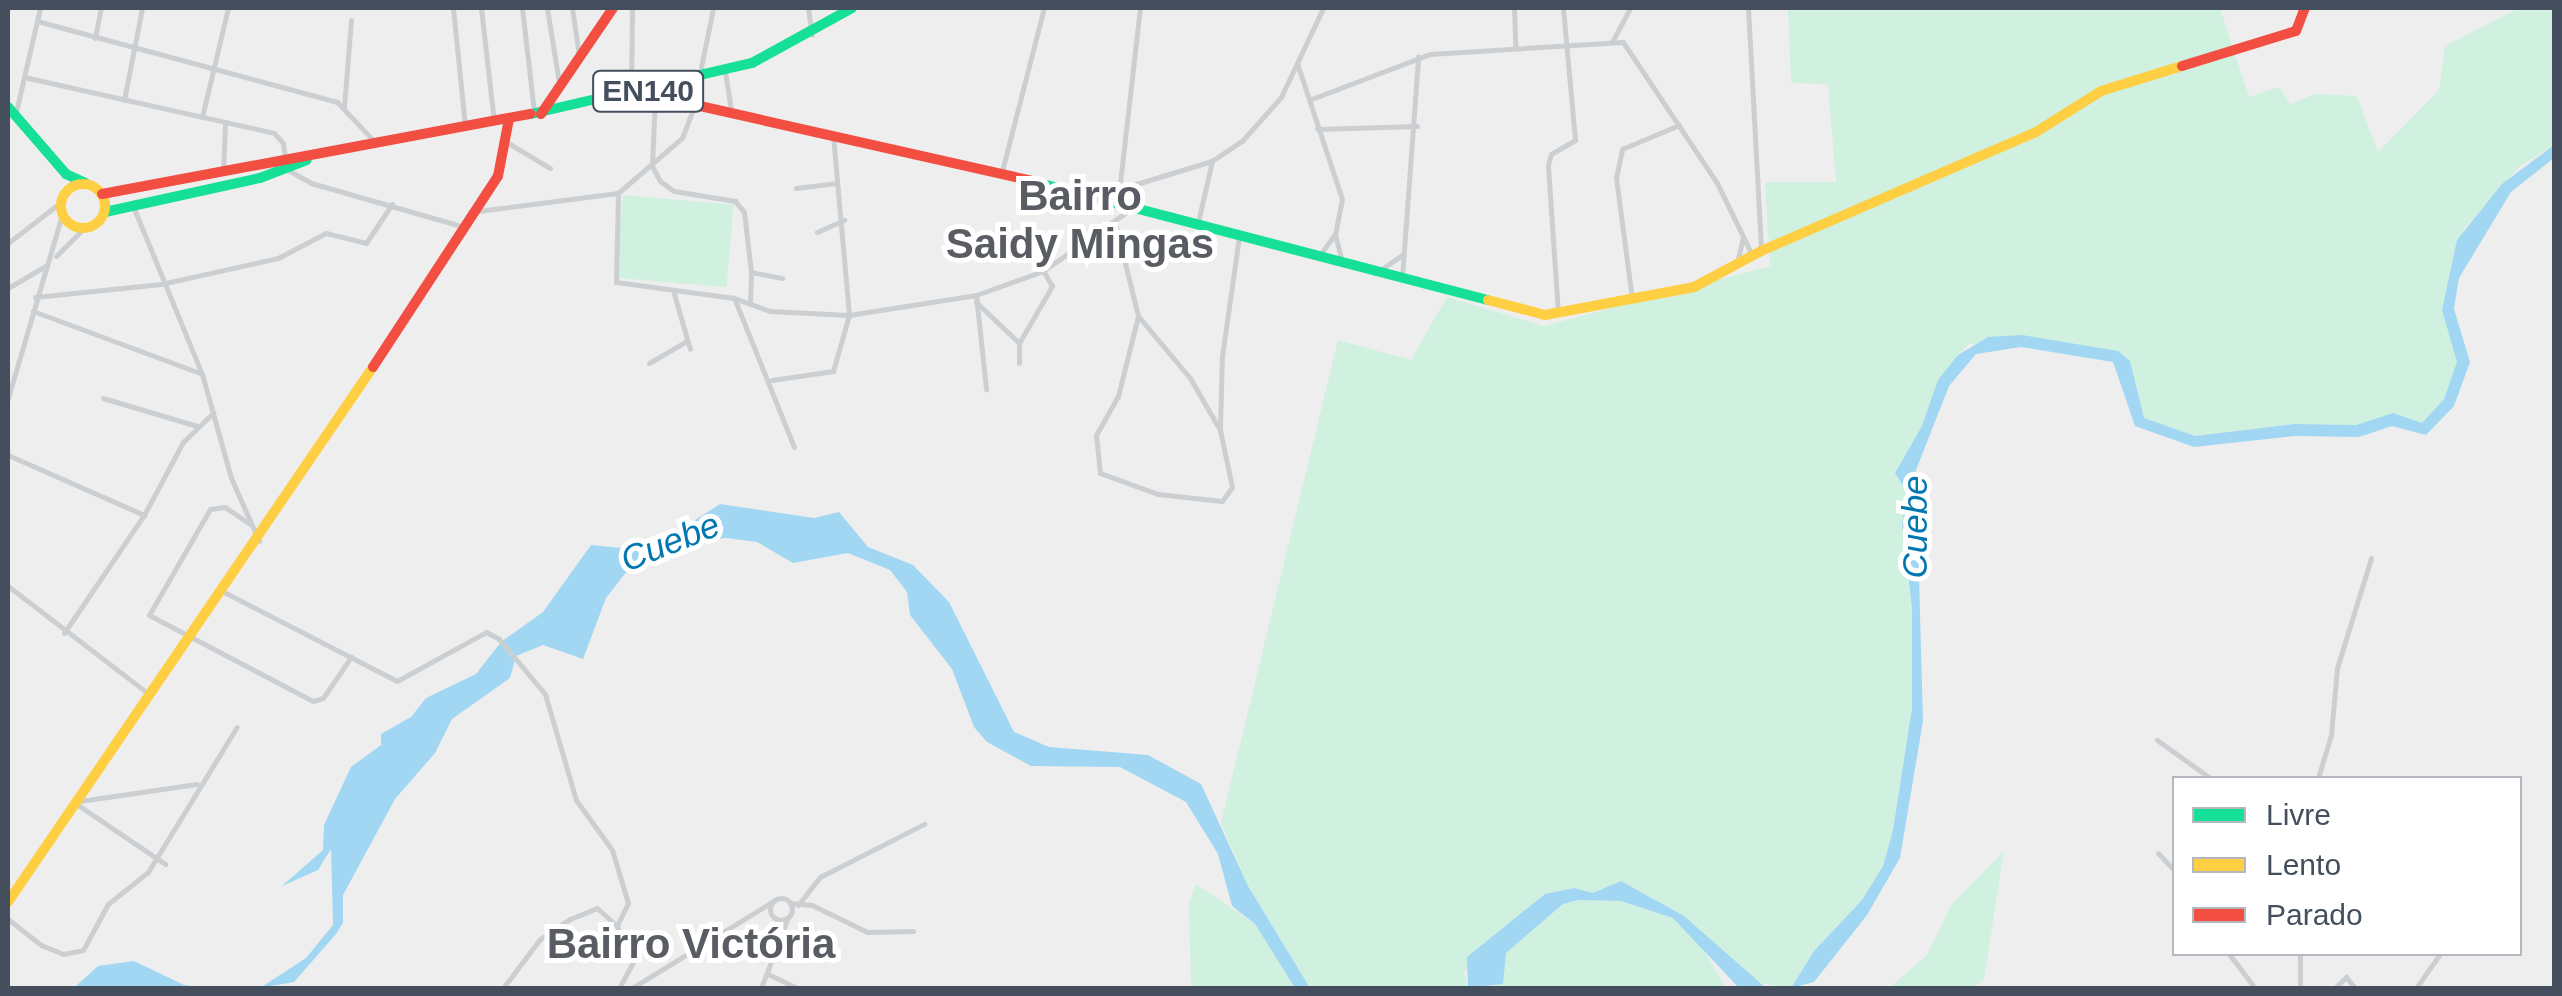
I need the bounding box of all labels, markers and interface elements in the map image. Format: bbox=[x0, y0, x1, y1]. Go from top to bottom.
road number: EN140 bbox=[590, 66, 706, 116]
district label: Bairro Saidy Mingas bbox=[946, 171, 1214, 270]
water label: Cuebe bbox=[1894, 475, 1936, 579]
water label: Cuebe bbox=[614, 503, 726, 581]
legend bbox=[2172, 776, 2522, 956]
text: Livre bbox=[2266, 798, 2331, 831]
text: Lento bbox=[2266, 848, 2341, 881]
text: Parado bbox=[2266, 898, 2363, 931]
district label: Bairro Victória bbox=[547, 919, 835, 969]

